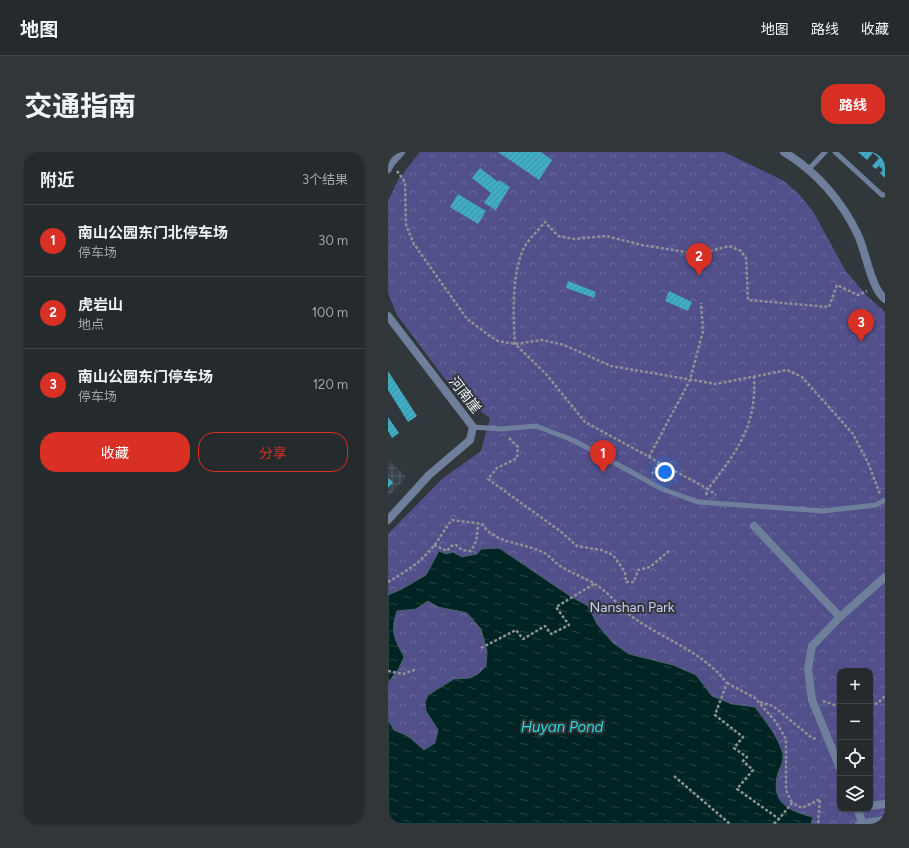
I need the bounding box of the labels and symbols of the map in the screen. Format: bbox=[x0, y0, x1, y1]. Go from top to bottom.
pin: 2 bbox=[686, 243, 712, 276]
pin: 3 bbox=[848, 309, 874, 342]
street label: 河南崖 bbox=[445, 373, 485, 417]
pin: 1 bbox=[590, 440, 616, 473]
your location bbox=[655, 462, 675, 482]
park label: Nanshan Park bbox=[589, 599, 675, 616]
water label: Huyan Pond bbox=[521, 718, 604, 736]

